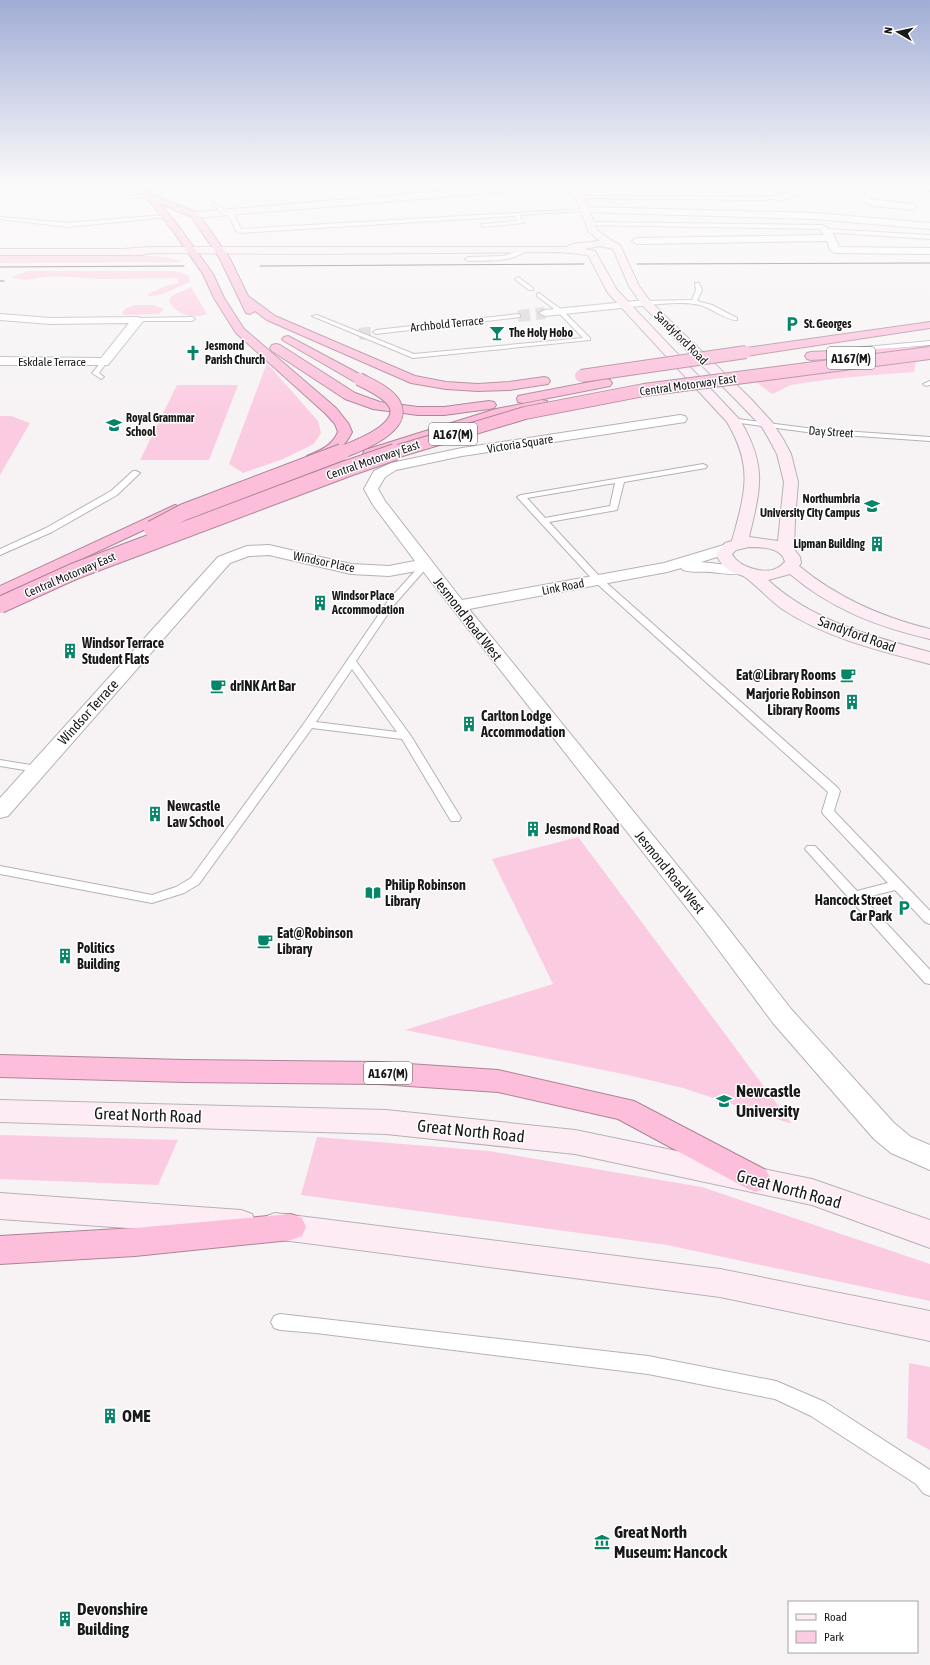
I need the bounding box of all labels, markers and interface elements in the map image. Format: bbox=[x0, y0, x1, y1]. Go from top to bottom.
north arrow bbox=[878, 12, 918, 52]
text: N bbox=[882, 26, 895, 35]
street label: Sandyford Road bbox=[651, 308, 711, 368]
street label: Archbold Terrace bbox=[410, 313, 484, 335]
parking icon: St. Georges bbox=[783, 315, 801, 333]
place label: St. Georges bbox=[804, 317, 852, 331]
bar icon: The Holy Hobo bbox=[488, 324, 506, 342]
place label: The Holy Hobo bbox=[509, 326, 574, 340]
place label: Jesmond Parish Church bbox=[204, 339, 265, 367]
church icon: Jesmond Parish Church bbox=[184, 344, 202, 362]
road number: A167(M) bbox=[827, 347, 875, 369]
street label: Eskdale Terrace bbox=[18, 355, 86, 369]
street label: Central Motorway East bbox=[639, 371, 738, 399]
place label: Royal Grammar School bbox=[126, 411, 195, 439]
school or university icon: Royal Grammar School bbox=[105, 416, 123, 434]
road number: A167(M) bbox=[429, 423, 477, 445]
street label: Day Street bbox=[808, 423, 855, 441]
street label: Victoria Square bbox=[486, 432, 554, 456]
street label: Central Motorway East bbox=[325, 437, 422, 483]
place label: Northumbria University City Campus bbox=[760, 492, 861, 520]
school or university icon: Northumbria University City Campus bbox=[863, 497, 881, 515]
building icon: Lipman Building bbox=[868, 535, 886, 553]
place label: Lipman Building bbox=[793, 537, 866, 551]
street label: Central Motorway East bbox=[22, 549, 118, 601]
street label: Windsor Place bbox=[292, 549, 356, 575]
street label: Jesmond Road West bbox=[430, 574, 506, 664]
street label: Link Road bbox=[541, 576, 585, 598]
place label: Windsor Place Accommodation bbox=[331, 589, 404, 617]
building icon: Windsor Place Accommodation bbox=[311, 594, 329, 612]
street label: Sandyford Road bbox=[816, 613, 898, 655]
place label: Windsor Terrace Student Flats bbox=[81, 635, 164, 667]
building icon: Windsor Terrace Student Flats bbox=[61, 642, 79, 660]
cafe icon: Eat@Library Rooms bbox=[839, 666, 857, 684]
place label: Eat@Library Rooms bbox=[736, 667, 836, 683]
street label: Windsor Terrace bbox=[55, 676, 121, 748]
cafe icon: drINK Art Bar bbox=[209, 677, 227, 695]
place label: drINK Art Bar bbox=[230, 678, 296, 694]
place label: Marjorie Robinson Library Rooms bbox=[746, 686, 840, 718]
building icon: Marjorie Robinson Library Rooms bbox=[843, 693, 861, 711]
place label: Carlton Lodge Accommodation bbox=[480, 708, 566, 740]
building icon: Carlton Lodge Accommodation bbox=[460, 715, 478, 733]
place label: Newcastle Law School bbox=[167, 798, 224, 830]
building icon: Newcastle Law School bbox=[146, 805, 164, 823]
building icon: Jesmond Road bbox=[524, 820, 542, 838]
place label: Jesmond Road bbox=[544, 821, 620, 837]
street label: Jesmond Road West bbox=[632, 828, 708, 916]
place label: Philip Robinson Library bbox=[385, 877, 466, 909]
library icon: Philip Robinson Library bbox=[364, 884, 382, 902]
place label: Hancock Street Car Park bbox=[815, 892, 893, 924]
parking icon: Hancock Street Car Park bbox=[895, 899, 913, 917]
place label: Eat@Robinson Library bbox=[277, 925, 353, 957]
cafe icon: Eat@Robinson Library bbox=[256, 932, 274, 950]
place label: Politics Building bbox=[77, 940, 121, 972]
building icon: Politics Building bbox=[56, 947, 74, 965]
road number: A167(M) bbox=[364, 1062, 412, 1084]
place label: Newcastle University bbox=[736, 1081, 801, 1121]
school or university icon: Newcastle University bbox=[715, 1092, 733, 1110]
street label: Great North Road bbox=[94, 1103, 202, 1127]
street label: Great North Road bbox=[416, 1115, 526, 1147]
street label: Great North Road bbox=[734, 1165, 844, 1213]
place label: OME bbox=[122, 1406, 151, 1426]
building icon: OME bbox=[101, 1407, 119, 1425]
place label: Great North Museum: Hancock bbox=[614, 1522, 728, 1562]
museum icon: Great North Museum: Hancock bbox=[593, 1533, 611, 1551]
place label: Devonshire Building bbox=[77, 1599, 148, 1639]
legend bbox=[788, 1601, 918, 1653]
building icon: Devonshire Building bbox=[56, 1610, 74, 1628]
text: Road bbox=[824, 1610, 847, 1624]
text: Park bbox=[824, 1630, 845, 1644]

